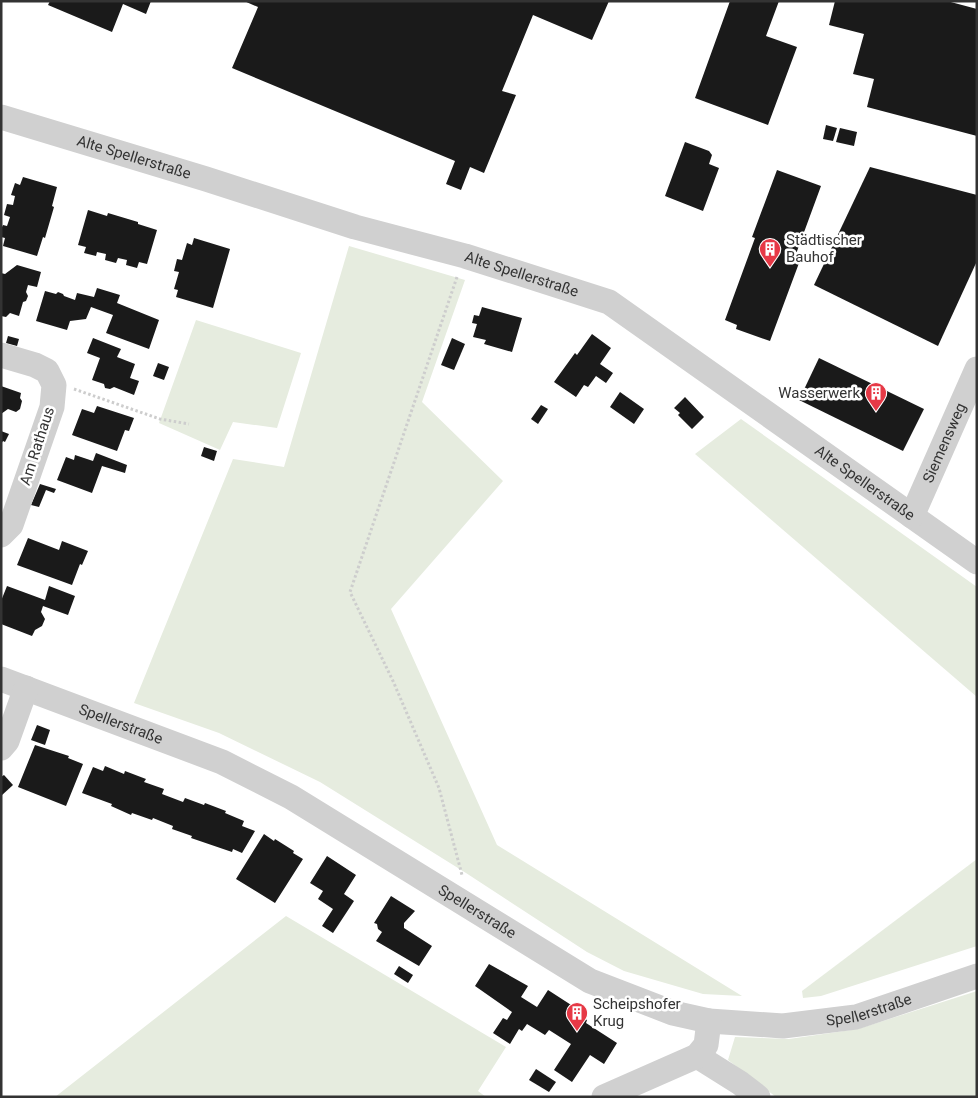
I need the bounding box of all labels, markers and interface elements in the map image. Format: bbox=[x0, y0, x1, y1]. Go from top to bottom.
street label: Alte Spellerstraße bbox=[75, 132, 193, 183]
place label: Städtischer Bauhof bbox=[786, 231, 862, 266]
building icon: Städtischer Bauhof bbox=[758, 237, 782, 268]
street label: Alte Spellerstraße bbox=[463, 248, 581, 301]
building icon: Wasserwerk bbox=[864, 381, 888, 412]
place label: Wasserwerk bbox=[778, 384, 860, 402]
street label: Siemensweg bbox=[919, 400, 970, 486]
street label: Am Rathaus bbox=[16, 405, 58, 487]
street label: Alte Spellerstraße bbox=[811, 441, 918, 524]
street label: Spellerstraße bbox=[76, 700, 165, 748]
street label: Spellerstraße bbox=[435, 881, 519, 942]
street label: Spellerstraße bbox=[825, 990, 914, 1030]
place label: Scheipshofer Krug bbox=[593, 995, 681, 1030]
building icon: Scheipshofer Krug bbox=[565, 1001, 589, 1032]

